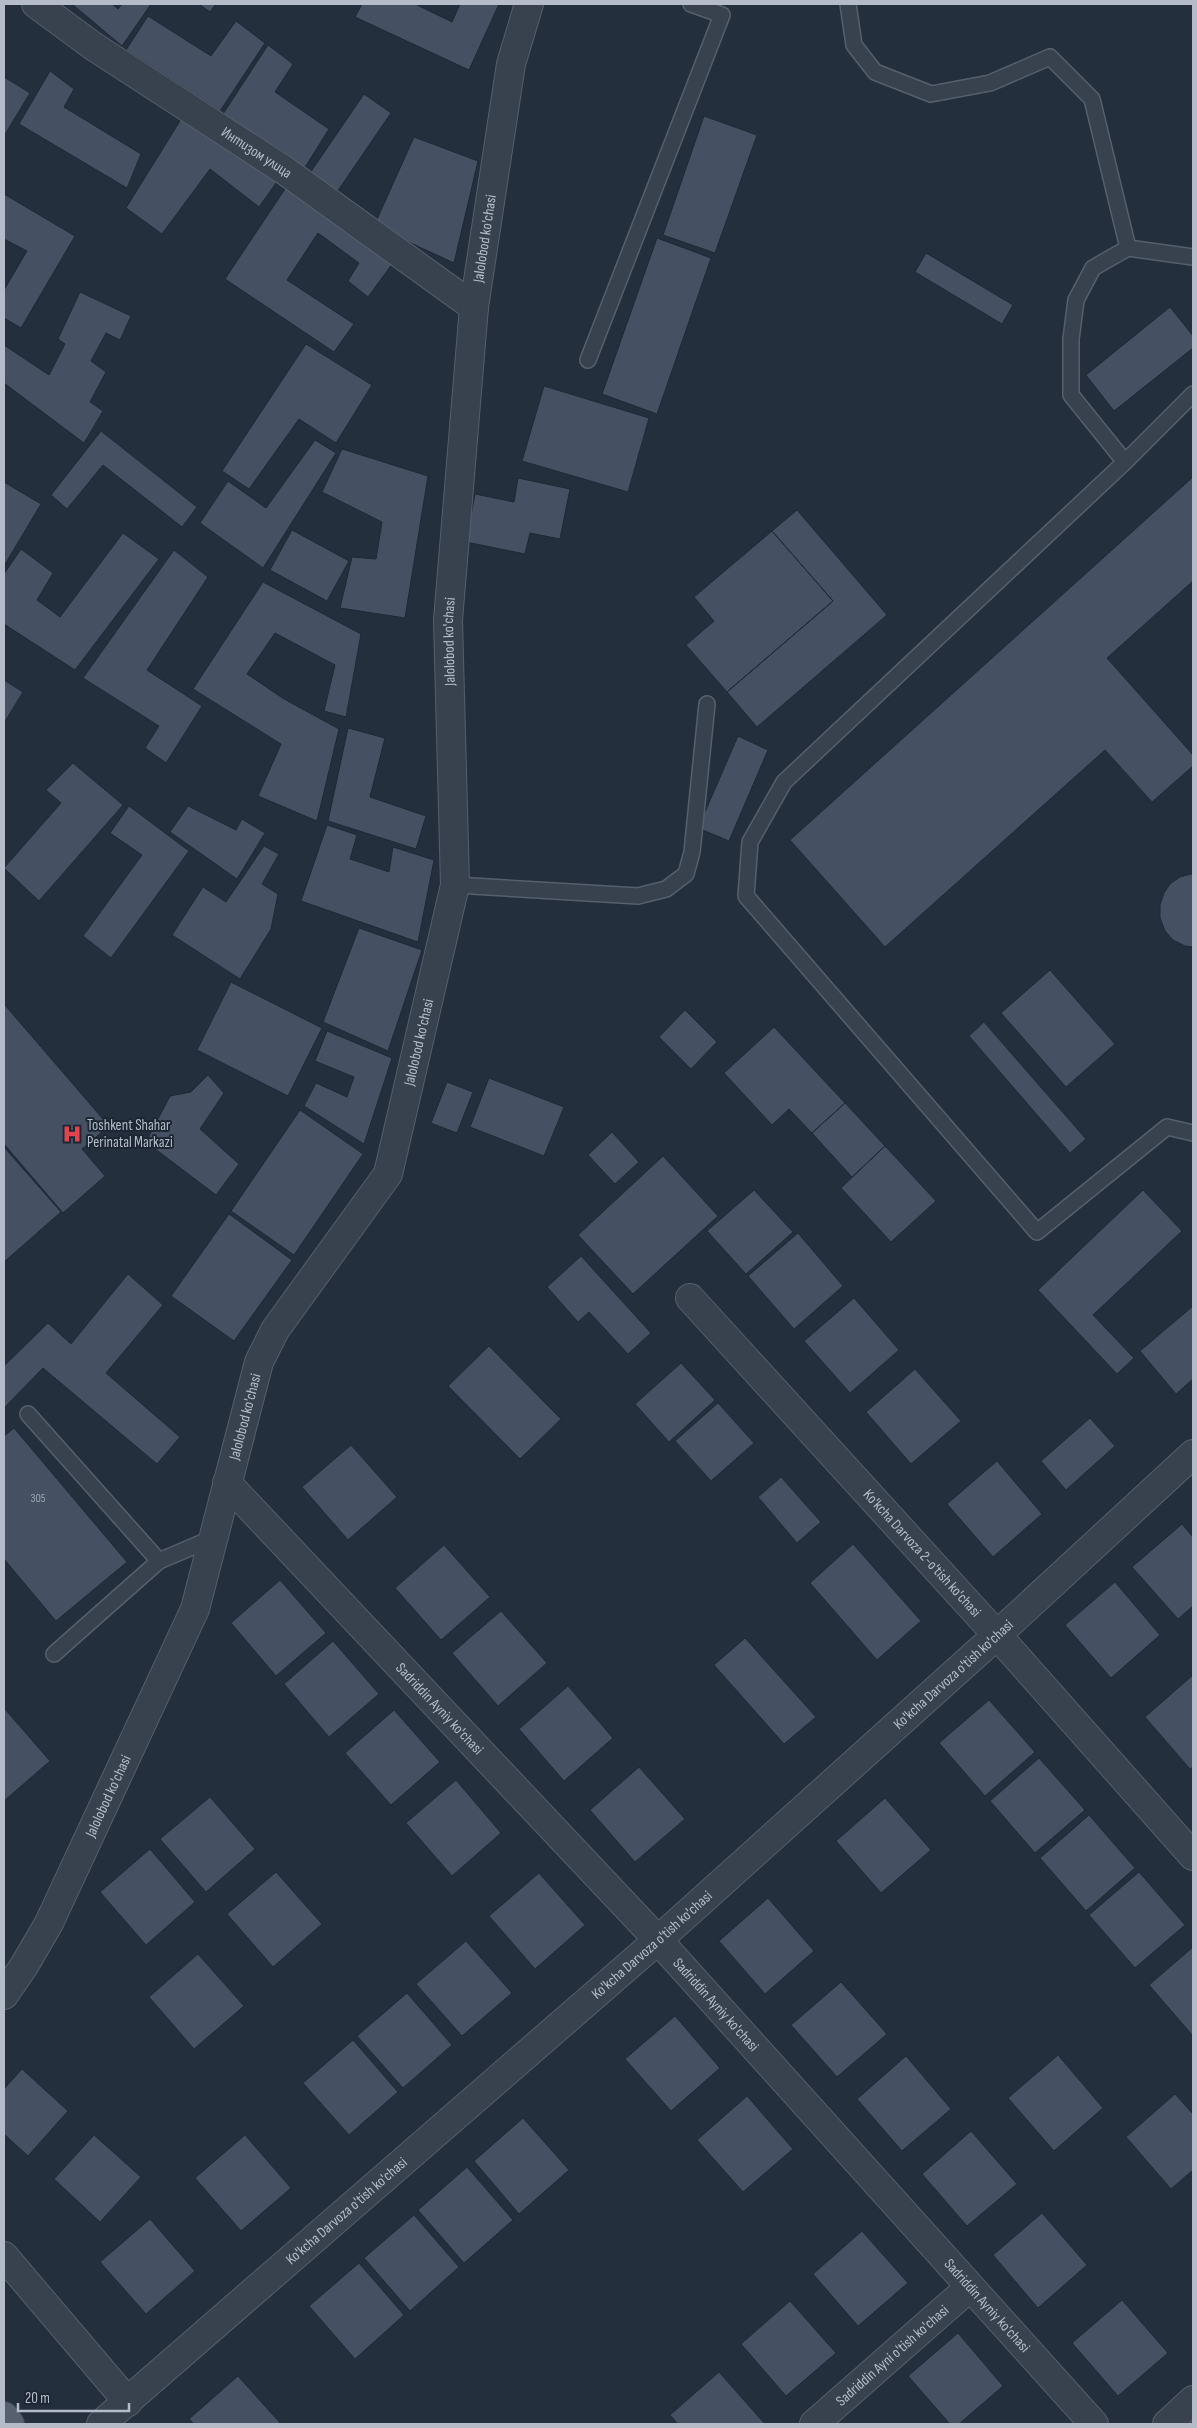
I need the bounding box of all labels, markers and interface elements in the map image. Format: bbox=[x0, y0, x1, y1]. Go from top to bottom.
street label: Интизом улица bbox=[218, 123, 296, 183]
street label: Jalolobod ko'chasi bbox=[469, 193, 501, 285]
street label: Jalolobod ko'chasi bbox=[439, 596, 460, 687]
street label: Jalolobod ko'chasi bbox=[400, 997, 438, 1089]
place label: Toshkent Shahar Perinatal Markazi bbox=[87, 1116, 173, 1152]
hospital icon: Toshkent Shahar Perinatal Markazi bbox=[61, 1123, 83, 1145]
street label: Jalolobod ko'chasi bbox=[225, 1371, 266, 1463]
street label: Ko'kcha Darvoza 2-o'tish ko'chasi bbox=[859, 1485, 985, 1621]
house number: 305 bbox=[30, 1491, 46, 1506]
street label: Ko'kcha Darvoza o'tish ko'chasi bbox=[890, 1616, 1017, 1734]
street label: Sadriddin Ayniy ko'chasi bbox=[391, 1659, 487, 1759]
street label: Jalolobod ko'chasi bbox=[81, 1752, 136, 1841]
street label: Ko'kcha Darvoza o'tish ko'chasi bbox=[588, 1887, 716, 2003]
street label: Sadriddin Ayniy ko'chasi bbox=[669, 1954, 763, 2056]
street label: Ko'kcha Darvoza o'tish ko'chasi bbox=[282, 2153, 411, 2269]
street label: Sadriddin Ayniy ko'chasi bbox=[940, 2255, 1034, 2357]
street label: Sadriddin Ayni o'tish ko'chasi bbox=[832, 2301, 953, 2410]
scale bar bbox=[18, 2380, 129, 2412]
text: 20 m bbox=[25, 2389, 50, 2408]

